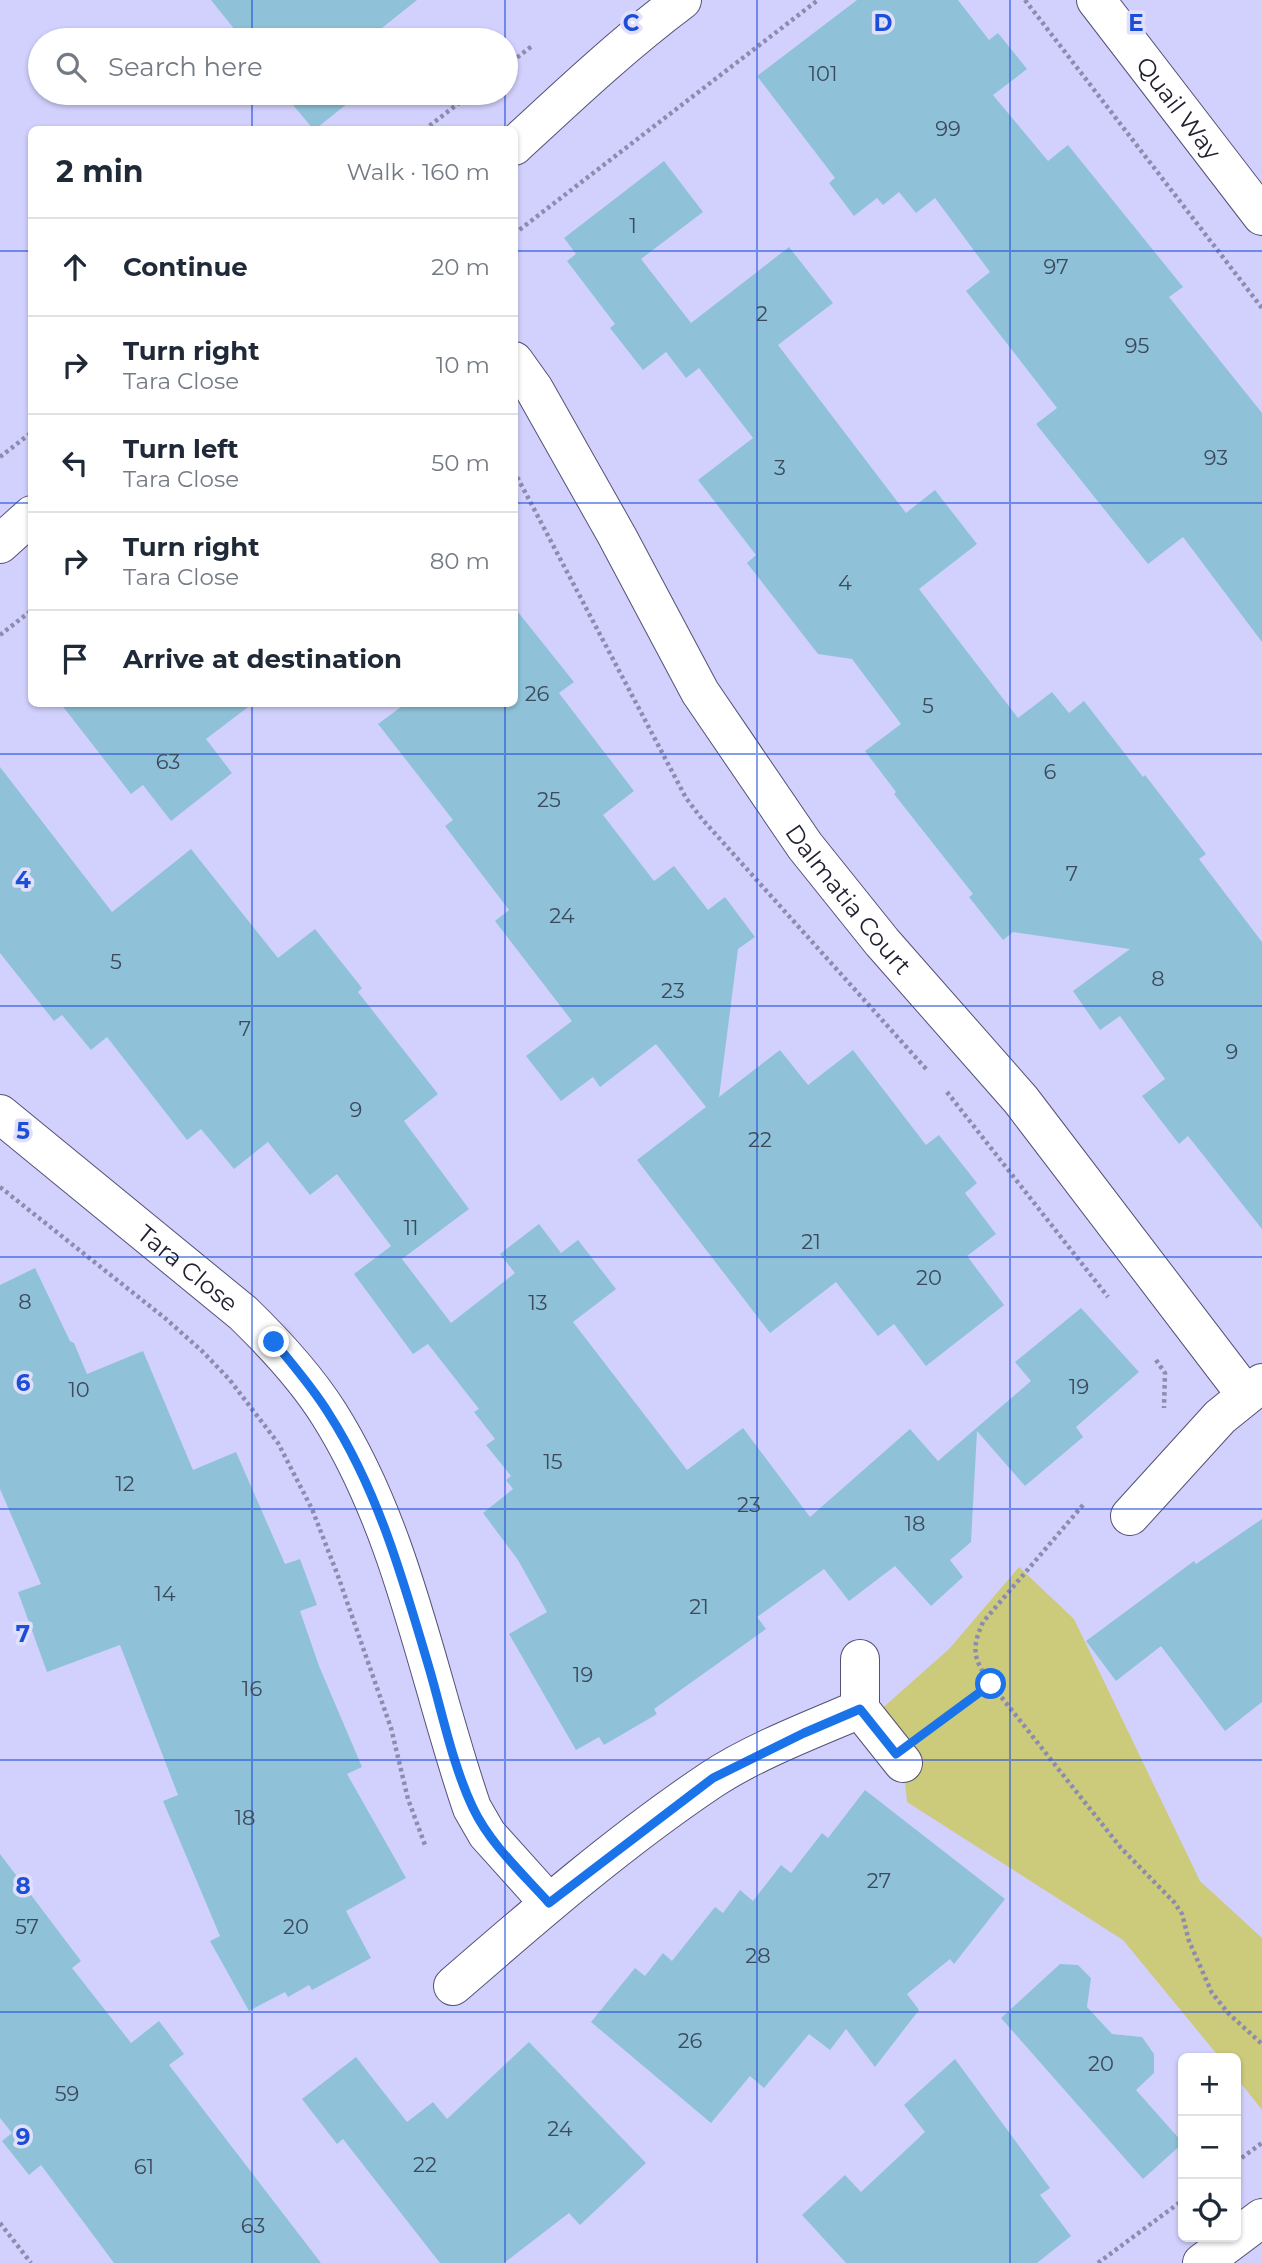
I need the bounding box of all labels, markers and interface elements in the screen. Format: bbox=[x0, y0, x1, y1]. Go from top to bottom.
text: C bbox=[623, 9, 640, 37]
text: D bbox=[874, 9, 893, 37]
text: E bbox=[1128, 9, 1144, 37]
search box bbox=[28, 28, 518, 105]
icon: search bbox=[52, 48, 90, 86]
text: Search here bbox=[108, 51, 263, 83]
street label: Quail Way bbox=[1130, 51, 1227, 165]
house number: 101 bbox=[808, 61, 838, 86]
house number: 99 bbox=[935, 116, 961, 141]
text: 2 min bbox=[56, 153, 143, 190]
text: Walk · 160 m bbox=[346, 158, 490, 186]
house number: 1 bbox=[629, 213, 637, 238]
icon: ahead bbox=[56, 248, 94, 286]
text: Continue bbox=[123, 251, 248, 283]
text: 20 m bbox=[431, 253, 490, 281]
house number: 97 bbox=[1044, 254, 1069, 279]
house number: 2 bbox=[756, 301, 768, 326]
house number: 95 bbox=[1125, 333, 1149, 358]
text: Turn right bbox=[123, 335, 259, 367]
icon: right bbox=[56, 346, 94, 384]
text: 10 m bbox=[436, 351, 490, 379]
text: Tara Close bbox=[123, 367, 239, 395]
text: Turn left bbox=[123, 433, 239, 465]
icon: left bbox=[56, 444, 94, 482]
house number: 93 bbox=[1204, 445, 1228, 470]
text: 50 m bbox=[431, 449, 490, 477]
house number: 3 bbox=[774, 455, 786, 480]
text: Tara Close bbox=[123, 465, 239, 493]
text: Turn right bbox=[123, 531, 259, 563]
icon: right bbox=[56, 542, 94, 580]
text: 80 m bbox=[430, 547, 490, 575]
text: Tara Close bbox=[123, 563, 239, 591]
house number: 4 bbox=[838, 570, 852, 595]
icon: arrive bbox=[56, 640, 94, 678]
text: Arrive at destination bbox=[123, 643, 402, 675]
house number: 26 bbox=[525, 681, 550, 706]
house number: 5 bbox=[922, 693, 934, 718]
house number: 63 bbox=[156, 749, 180, 774]
house number: 6 bbox=[1044, 759, 1057, 784]
house number: 25 bbox=[537, 787, 561, 812]
street label: Dalmatia Court bbox=[780, 818, 918, 980]
house number: 7 bbox=[1066, 861, 1078, 886]
text: 4 bbox=[15, 866, 31, 894]
house number: 24 bbox=[549, 903, 575, 928]
house number: 5 bbox=[110, 949, 122, 974]
house number: 8 bbox=[1151, 966, 1165, 991]
house number: 23 bbox=[661, 978, 685, 1003]
house number: 7 bbox=[239, 1016, 251, 1041]
house number: 9 bbox=[1226, 1039, 1238, 1064]
house number: 9 bbox=[350, 1097, 362, 1122]
text: 5 bbox=[16, 1117, 30, 1145]
house number: 22 bbox=[748, 1127, 772, 1152]
house number: 11 bbox=[403, 1215, 419, 1240]
street label: Tara Close bbox=[132, 1218, 244, 1318]
house number: 21 bbox=[801, 1229, 821, 1254]
house number: 20 bbox=[916, 1265, 942, 1290]
house number: 8 bbox=[18, 1289, 32, 1314]
house number: 13 bbox=[528, 1290, 548, 1315]
route end bbox=[258, 1326, 289, 1357]
text: 6 bbox=[16, 1369, 31, 1397]
house number: 19 bbox=[1069, 1374, 1089, 1399]
house number: 10 bbox=[68, 1377, 90, 1402]
house number: 15 bbox=[543, 1449, 563, 1474]
house number: 12 bbox=[115, 1471, 135, 1496]
house number: 23 bbox=[737, 1492, 761, 1517]
house number: 18 bbox=[905, 1511, 925, 1536]
house number: 14 bbox=[154, 1581, 176, 1606]
house number: 21 bbox=[689, 1594, 709, 1619]
text: 7 bbox=[16, 1620, 30, 1648]
house number: 19 bbox=[573, 1662, 593, 1687]
route start bbox=[975, 1668, 1006, 1699]
house number: 16 bbox=[242, 1676, 262, 1701]
house number: 18 bbox=[235, 1805, 255, 1830]
house number: 27 bbox=[867, 1868, 891, 1893]
text: 8 bbox=[15, 1872, 31, 1900]
house number: 57 bbox=[15, 1914, 39, 1939]
house number: 20 bbox=[283, 1914, 309, 1939]
house number: 28 bbox=[745, 1943, 771, 1968]
house number: 26 bbox=[678, 2028, 703, 2053]
house number: 20 bbox=[1088, 2051, 1114, 2076]
map controls bbox=[1178, 2053, 1241, 2242]
button: + bbox=[1178, 2053, 1241, 2116]
house number: 59 bbox=[55, 2081, 79, 2106]
house number: 24 bbox=[547, 2116, 573, 2141]
button: − bbox=[1178, 2116, 1241, 2179]
text: 9 bbox=[16, 2123, 30, 2151]
house number: 22 bbox=[413, 2152, 437, 2177]
house number: 61 bbox=[134, 2154, 154, 2179]
button: locate bbox=[1178, 2179, 1241, 2242]
house number: 63 bbox=[241, 2213, 265, 2238]

